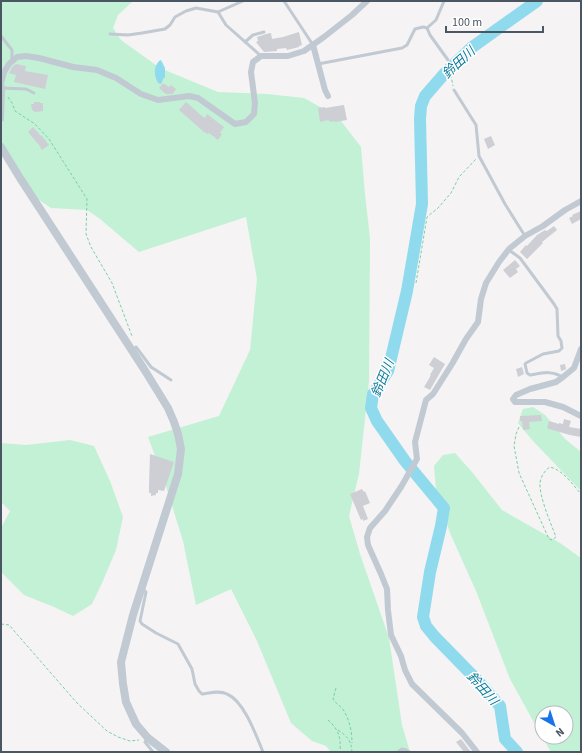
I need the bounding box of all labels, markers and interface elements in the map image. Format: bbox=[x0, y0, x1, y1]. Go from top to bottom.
scale bar bbox=[446, 8, 543, 34]
text: 100 m bbox=[452, 14, 482, 31]
water label: 鈴田川 bbox=[438, 41, 481, 83]
water label: 鈴田川 bbox=[367, 355, 399, 400]
water label: 鈴田川 bbox=[463, 668, 503, 711]
north arrow bbox=[534, 705, 574, 745]
text: N bbox=[552, 724, 568, 741]

